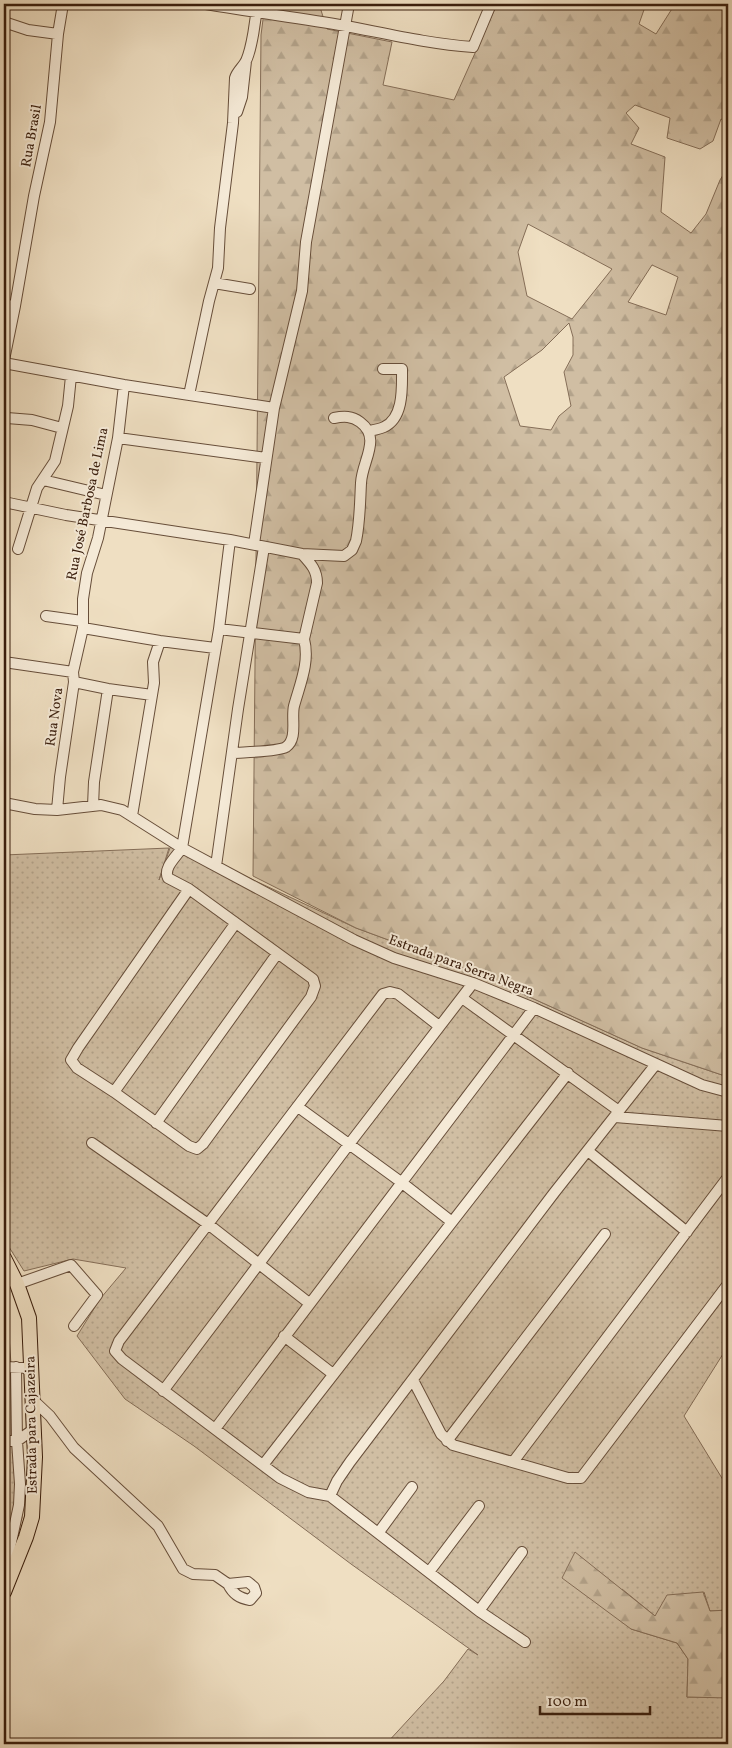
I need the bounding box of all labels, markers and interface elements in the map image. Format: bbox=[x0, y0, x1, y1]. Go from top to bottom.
street label: Rua Brasil bbox=[17, 103, 47, 169]
street label: Rua José Barbosa de Lima bbox=[63, 426, 114, 582]
street label: Rua Nova bbox=[41, 686, 69, 748]
street label: Estrada para Serra Negra bbox=[386, 931, 536, 1001]
street label: Estrada para Cajazeira bbox=[21, 1356, 43, 1494]
scale bar bbox=[540, 1683, 650, 1715]
text: 100 m bbox=[547, 1692, 587, 1713]

